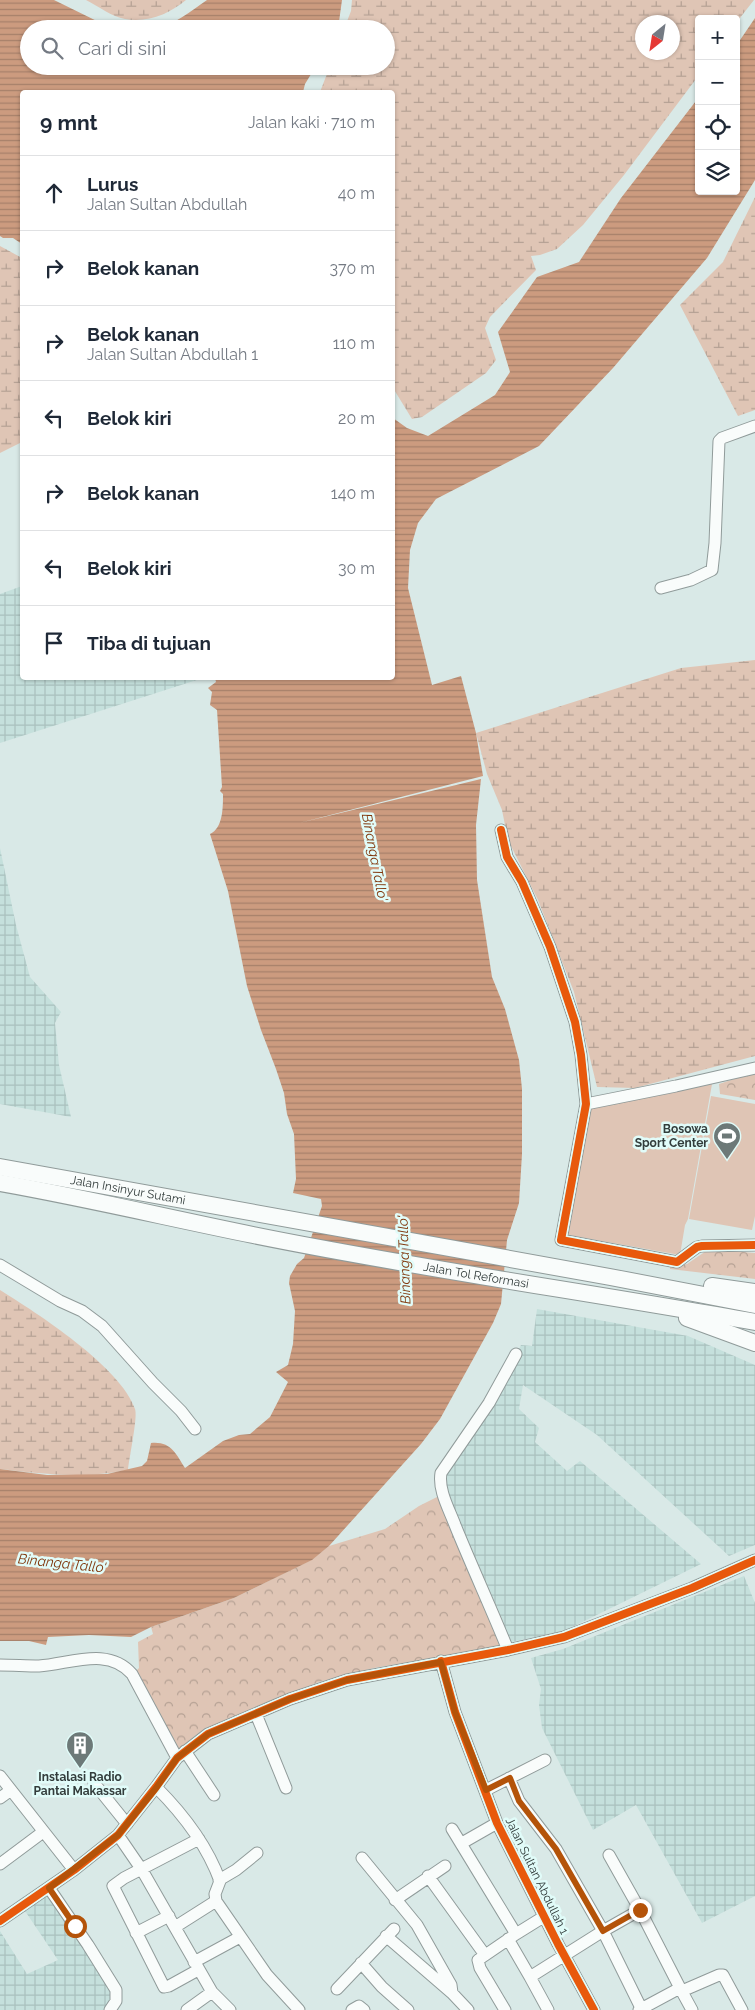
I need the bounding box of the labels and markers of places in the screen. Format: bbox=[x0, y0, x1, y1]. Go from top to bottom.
sports icon: Bosowa Sport Center bbox=[712, 1121, 742, 1160]
place label: Bosowa Sport Center bbox=[635, 1122, 708, 1150]
building icon: Instalasi Radio Pantai Makassar bbox=[65, 1730, 95, 1769]
place label: Instalasi Radio Pantai Makassar bbox=[33, 1770, 127, 1798]

